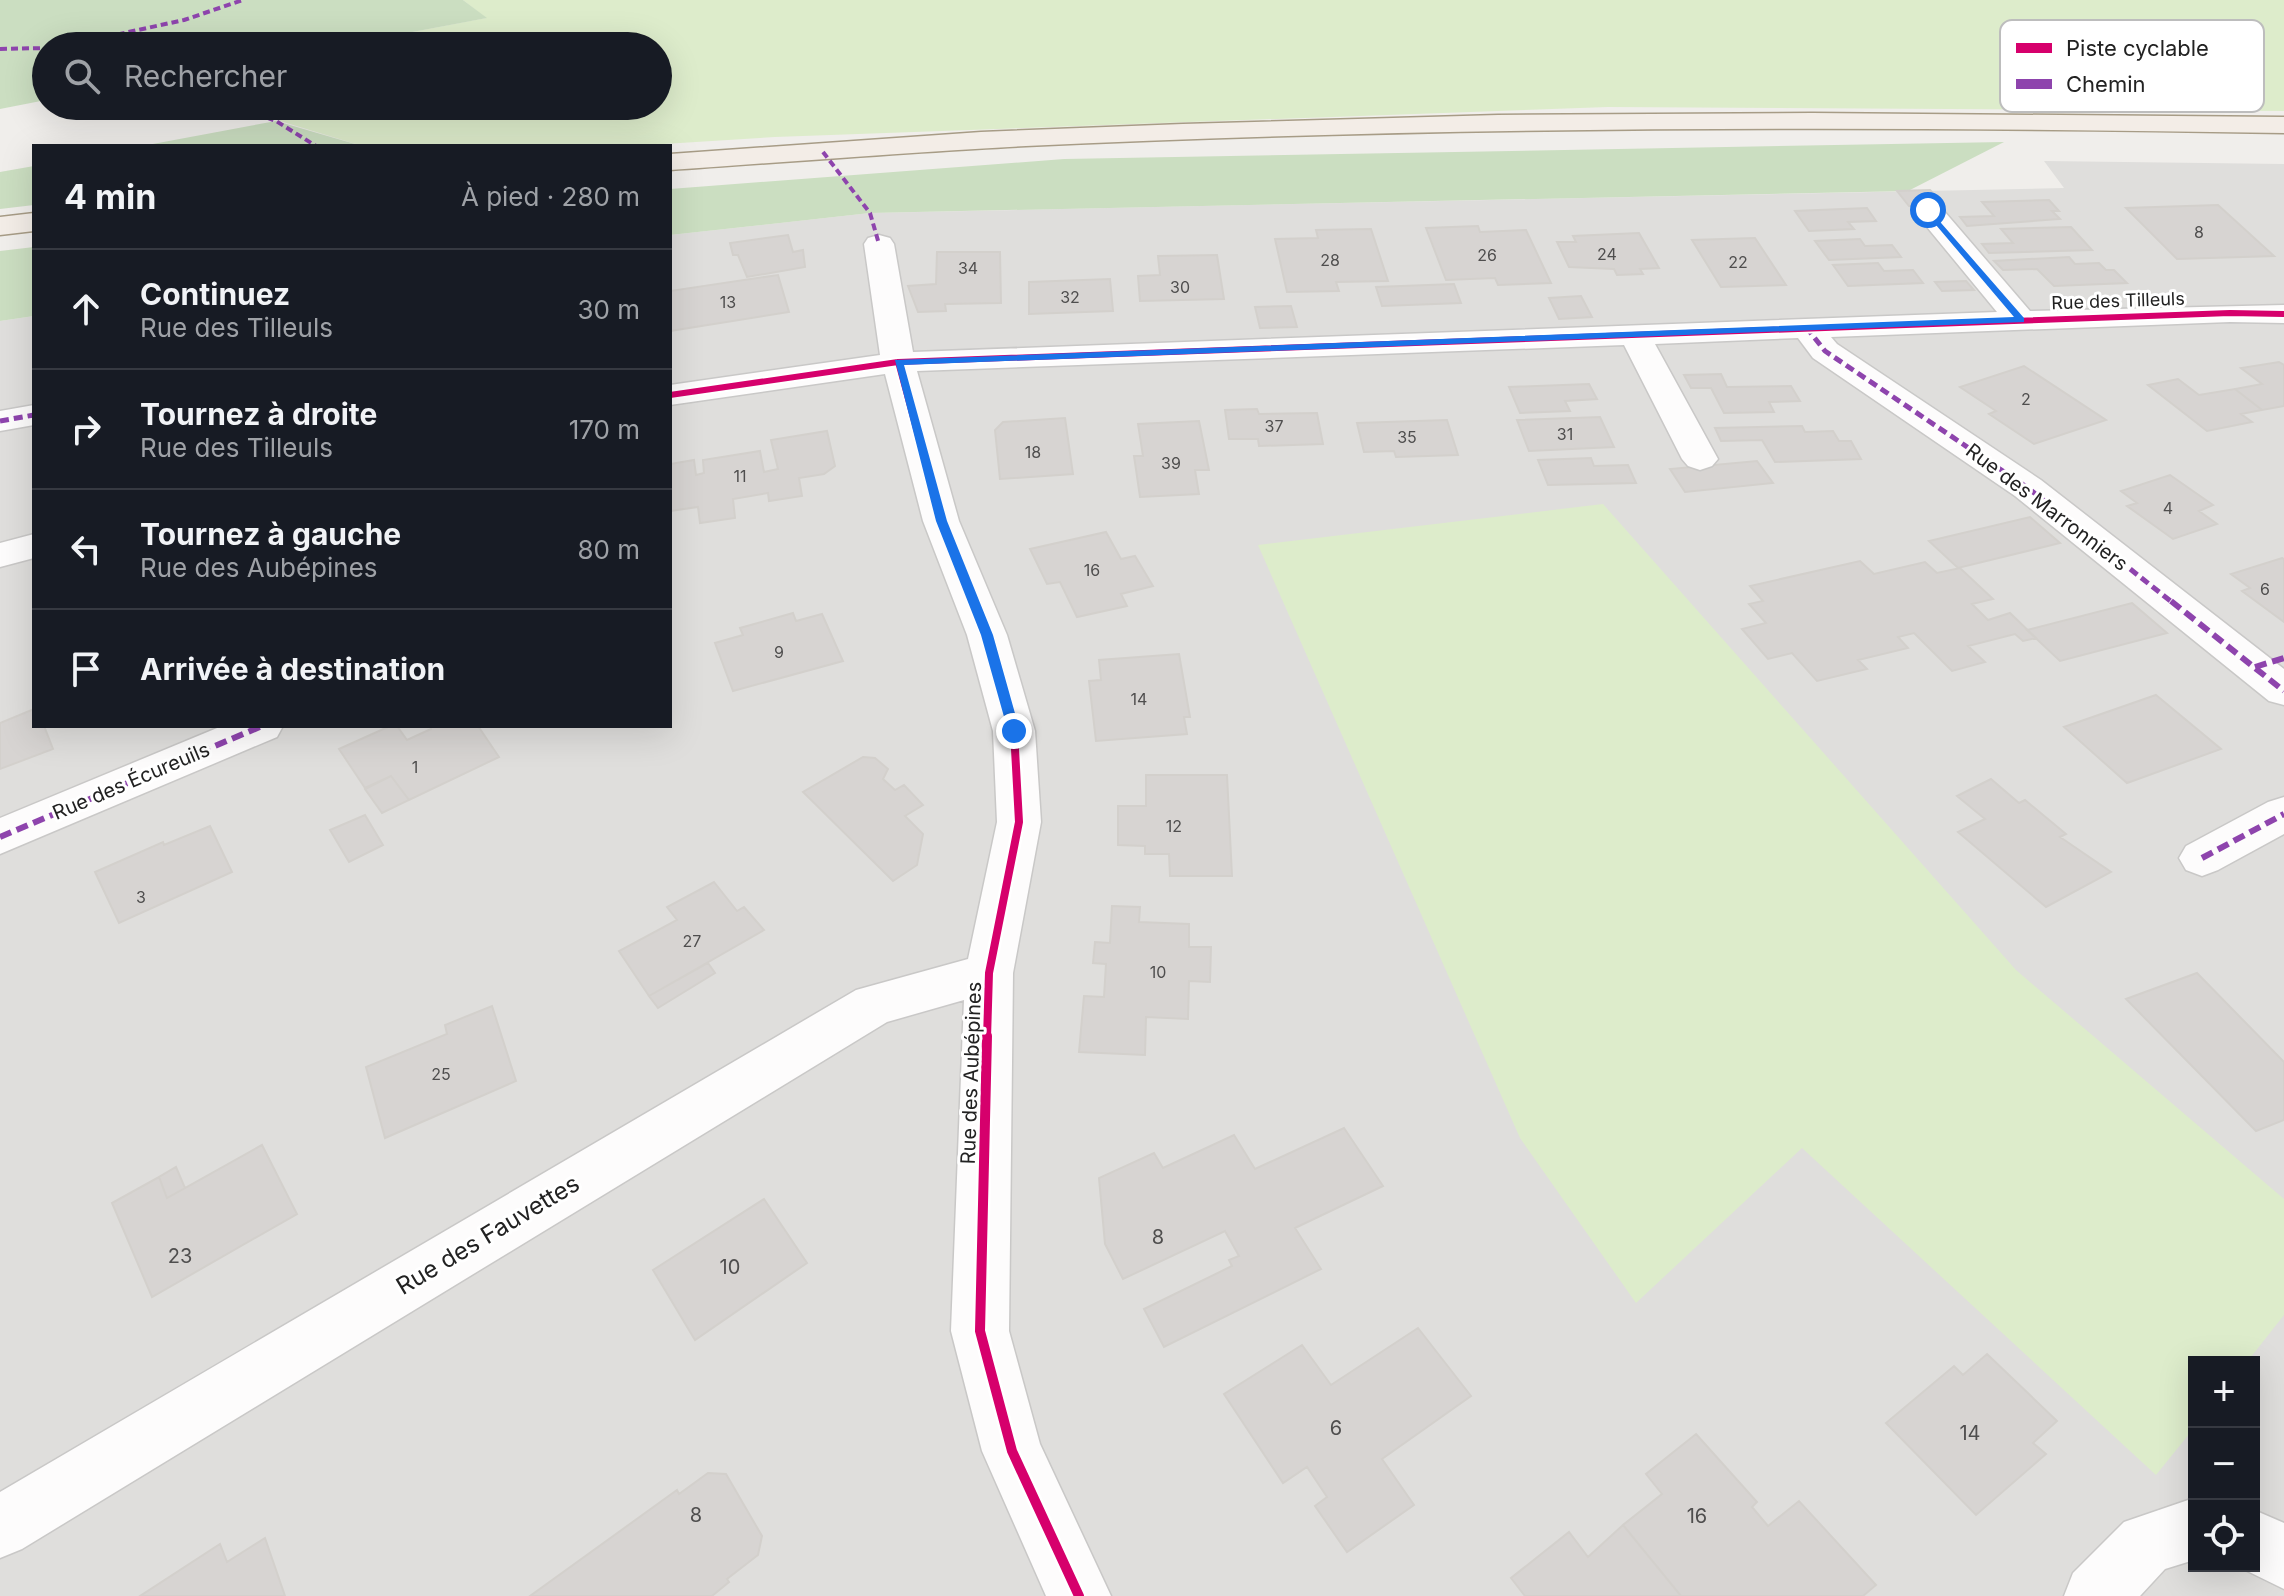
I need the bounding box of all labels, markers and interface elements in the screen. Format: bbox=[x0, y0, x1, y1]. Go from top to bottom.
legend bbox=[2000, 20, 2264, 112]
search box bbox=[32, 32, 672, 120]
text: Piste cyclable bbox=[2066, 35, 2209, 61]
icon: search bbox=[60, 54, 104, 98]
text: Rechercher bbox=[124, 58, 287, 94]
text: Chemin bbox=[2066, 71, 2146, 97]
text: 4 min bbox=[64, 176, 156, 217]
text: À pied · 280 m bbox=[461, 181, 640, 212]
route start bbox=[1910, 192, 1946, 228]
house number: 8 bbox=[2194, 222, 2204, 242]
house number: 24 bbox=[1597, 244, 1617, 264]
house number: 26 bbox=[1477, 245, 1497, 265]
house number: 28 bbox=[1320, 250, 1340, 270]
house number: 22 bbox=[1728, 252, 1748, 272]
house number: 34 bbox=[958, 258, 978, 278]
text: Continuez bbox=[140, 276, 290, 312]
house number: 30 bbox=[1170, 277, 1190, 297]
icon: ahead bbox=[64, 287, 108, 331]
house number: 32 bbox=[1060, 287, 1080, 307]
street label: Rue des Tilleuls bbox=[2051, 288, 2185, 313]
house number: 13 bbox=[720, 292, 736, 312]
text: 30 m bbox=[577, 294, 640, 325]
text: Rue des Tilleuls bbox=[140, 312, 333, 343]
house number: 2 bbox=[2021, 389, 2031, 409]
text: Tournez à droite bbox=[140, 396, 377, 432]
icon: right bbox=[64, 407, 108, 451]
text: 170 m bbox=[569, 414, 640, 445]
house number: 37 bbox=[1265, 416, 1283, 436]
house number: 31 bbox=[1557, 424, 1573, 444]
house number: 35 bbox=[1397, 427, 1417, 447]
text: Rue des Tilleuls bbox=[140, 432, 333, 463]
street label: Rue des Marronniers bbox=[1961, 438, 2133, 576]
house number: 18 bbox=[1025, 442, 1041, 462]
house number: 39 bbox=[1161, 453, 1181, 473]
house number: 11 bbox=[733, 466, 747, 486]
house number: 4 bbox=[2163, 498, 2173, 518]
text: Tournez à gauche bbox=[140, 516, 401, 552]
icon: left bbox=[64, 527, 108, 571]
text: 80 m bbox=[577, 534, 640, 565]
text: Rue des Aubépines bbox=[140, 552, 378, 583]
house number: 16 bbox=[1084, 560, 1100, 580]
house number: 6 bbox=[2260, 579, 2270, 599]
house number: 9 bbox=[774, 642, 784, 662]
icon: arrive bbox=[64, 647, 108, 691]
text: Arrivée à destination bbox=[140, 651, 445, 687]
house number: 14 bbox=[1131, 689, 1147, 709]
route end bbox=[996, 713, 1032, 749]
street label: Rue des Écureuils bbox=[48, 736, 213, 825]
house number: 1 bbox=[412, 757, 418, 777]
house number: 12 bbox=[1166, 816, 1182, 836]
house number: 3 bbox=[136, 887, 146, 907]
house number: 27 bbox=[683, 931, 701, 951]
house number: 10 bbox=[1150, 962, 1166, 982]
street label: Rue des Aubépines bbox=[956, 981, 986, 1165]
house number: 25 bbox=[431, 1064, 451, 1084]
street label: Rue des Fauvettes bbox=[391, 1169, 584, 1301]
house number: 8 bbox=[1152, 1225, 1164, 1249]
house number: 23 bbox=[168, 1244, 192, 1268]
house number: 10 bbox=[720, 1255, 740, 1279]
map controls bbox=[2188, 1356, 2260, 1572]
button: + bbox=[2188, 1356, 2260, 1428]
house number: 6 bbox=[1330, 1416, 1342, 1440]
house number: 14 bbox=[1959, 1421, 1981, 1445]
button: − bbox=[2188, 1428, 2260, 1500]
button: locate bbox=[2188, 1500, 2260, 1572]
house number: 8 bbox=[690, 1503, 702, 1527]
house number: 16 bbox=[1687, 1504, 1707, 1528]

